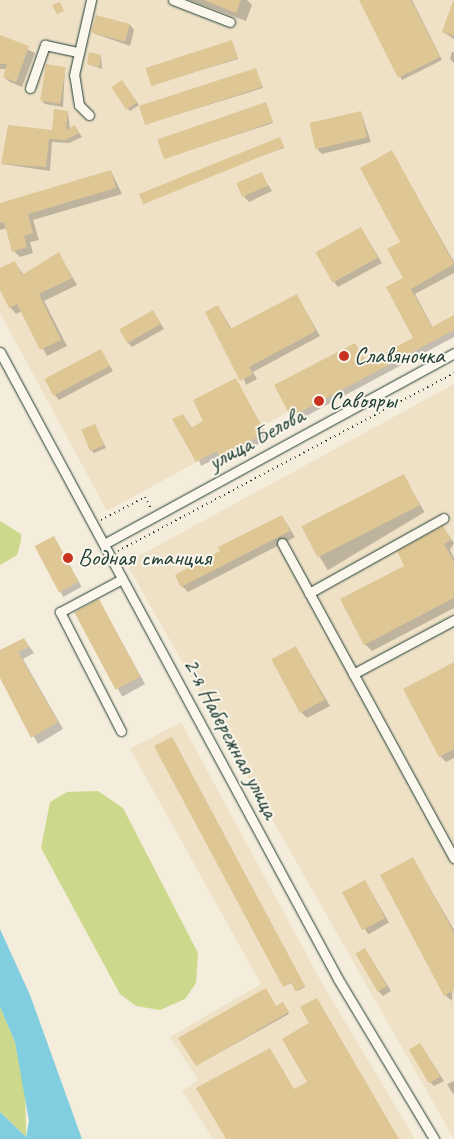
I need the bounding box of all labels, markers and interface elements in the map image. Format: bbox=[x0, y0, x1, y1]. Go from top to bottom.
place label: Славяночка bbox=[354, 342, 445, 370]
marker: Славяночка bbox=[338, 350, 350, 362]
place label: Савояры bbox=[329, 387, 397, 415]
marker: Савояры bbox=[313, 395, 325, 407]
street label: улица Белова bbox=[203, 401, 309, 477]
place label: Водная станция bbox=[78, 544, 213, 572]
marker: Водная станция bbox=[62, 552, 74, 564]
street label: 2-я Набережная улица bbox=[176, 652, 286, 824]

